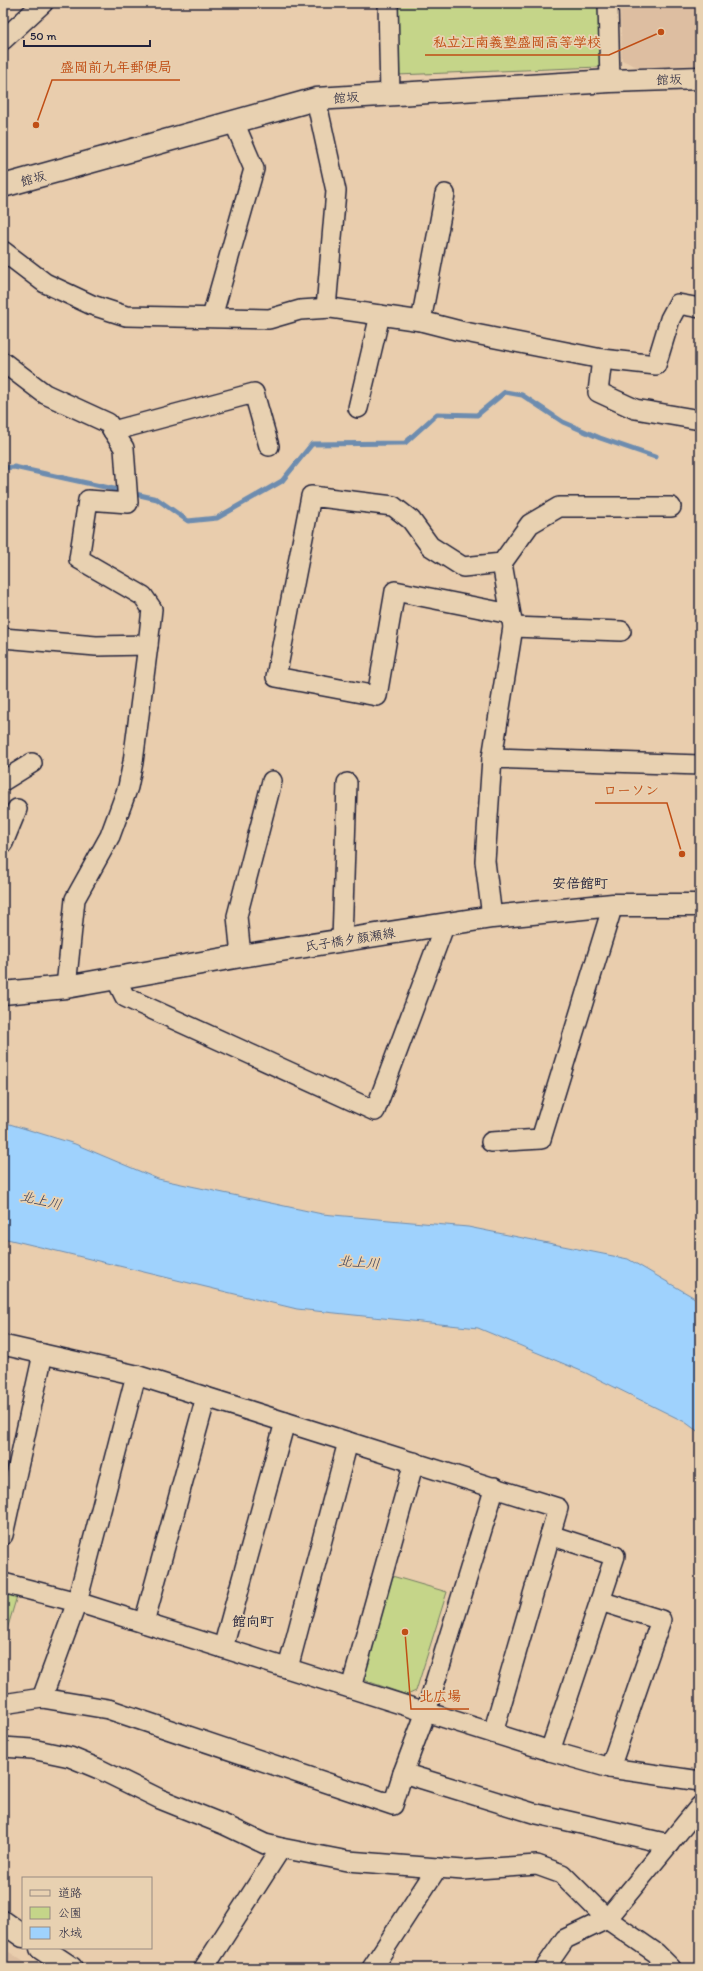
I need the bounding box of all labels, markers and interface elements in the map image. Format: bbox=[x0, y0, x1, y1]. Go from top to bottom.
scale bar bbox=[24, 22, 150, 48]
text: 50 m bbox=[30, 29, 56, 43]
callout: 私立江南義塾盛岡高等学校 bbox=[425, 29, 609, 55]
text: 私立江南義塾盛岡高等学校 bbox=[433, 34, 601, 51]
callout: 盛岡前九年郵便局 bbox=[52, 54, 180, 80]
text: 盛岡前九年郵便局 bbox=[60, 59, 172, 76]
street label: 館坂 bbox=[656, 72, 682, 87]
street label: 館坂 bbox=[333, 89, 360, 106]
street label: 館坂 bbox=[19, 168, 48, 189]
callout: ローソン bbox=[595, 777, 667, 803]
text: ローソン bbox=[603, 782, 659, 799]
district label: 安倍館町 bbox=[552, 875, 608, 892]
street label: 氏子橋夕顔瀬線 bbox=[304, 925, 397, 954]
water label: 北上川 bbox=[19, 1187, 63, 1213]
water label: 北上川 bbox=[337, 1252, 381, 1273]
district label: 館向町 bbox=[232, 1613, 274, 1630]
callout: 北広場 bbox=[411, 1683, 469, 1709]
text: 北広場 bbox=[419, 1688, 461, 1705]
legend bbox=[22, 1877, 152, 1949]
text: 道路 bbox=[58, 1886, 82, 1900]
text: 公園 bbox=[58, 1906, 82, 1920]
text: 水域 bbox=[58, 1926, 82, 1940]

